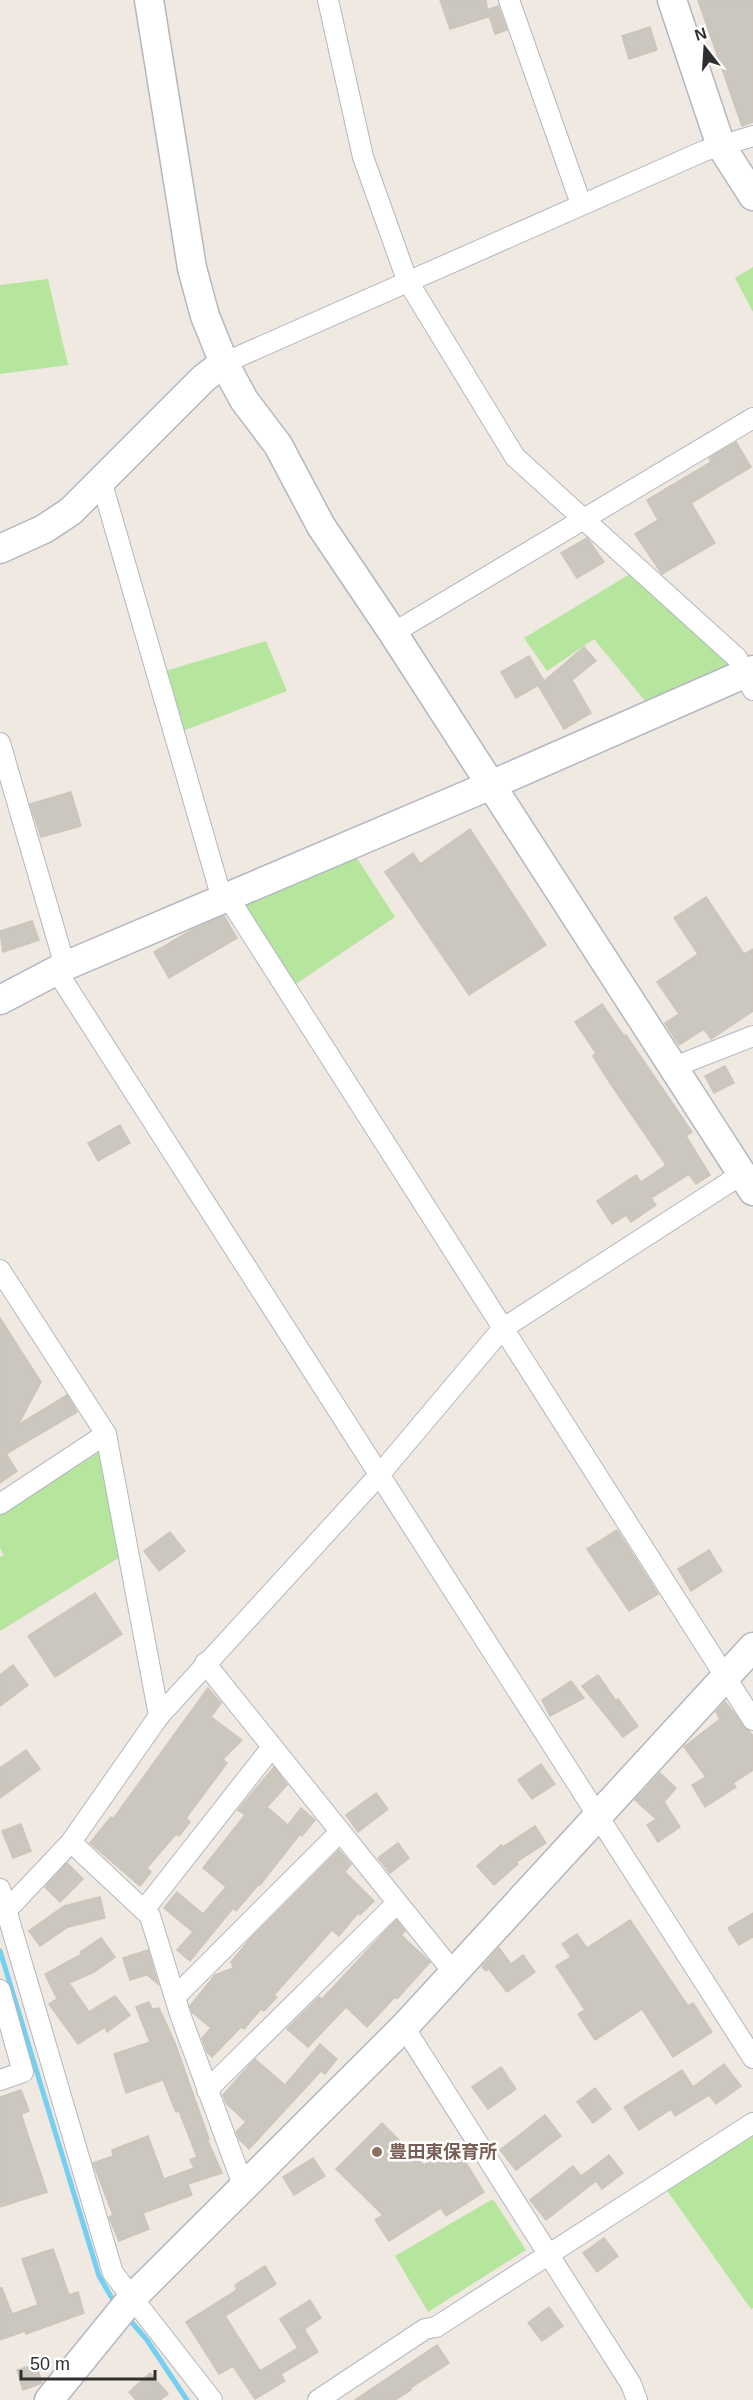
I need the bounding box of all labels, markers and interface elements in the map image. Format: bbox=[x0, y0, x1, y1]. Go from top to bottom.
north arrow bbox=[675, 18, 735, 78]
text: N bbox=[693, 24, 709, 44]
place label: 豊田東保育所 bbox=[389, 2142, 497, 2162]
marker: 豊田東保育所 bbox=[370, 2145, 384, 2159]
scale bar bbox=[21, 2343, 154, 2381]
text: 50 m bbox=[30, 2354, 70, 2374]

